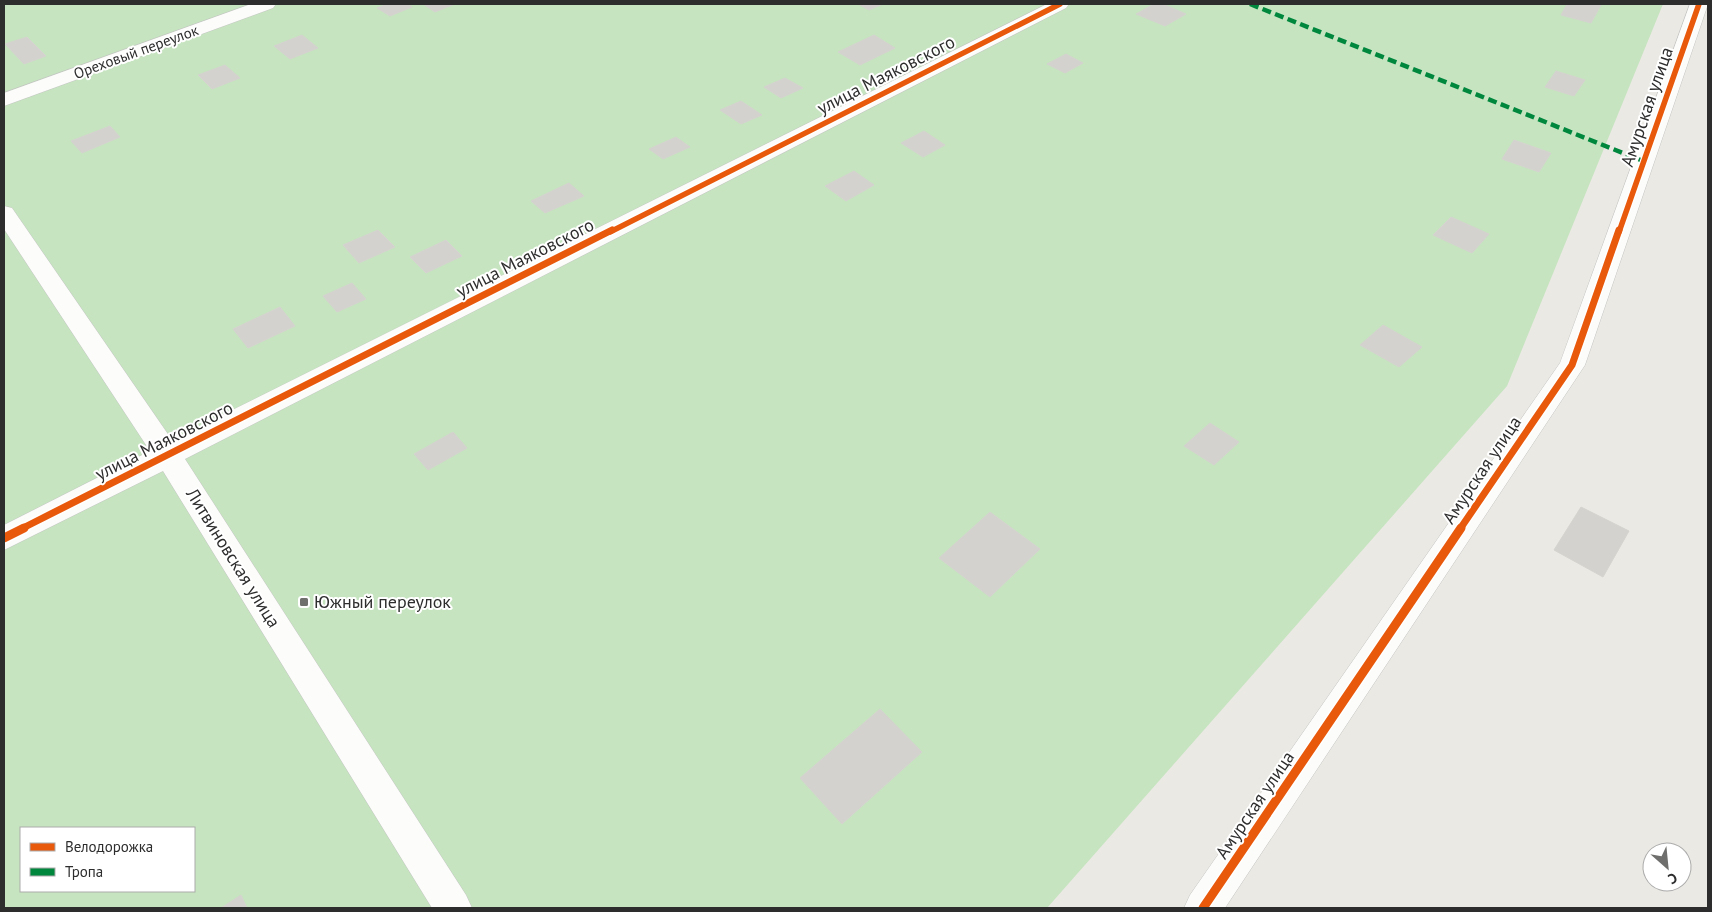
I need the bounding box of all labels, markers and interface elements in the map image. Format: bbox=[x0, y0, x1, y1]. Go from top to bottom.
street label: Ореховый переулок bbox=[71, 20, 202, 83]
street label: улица Маяковского bbox=[813, 30, 959, 119]
street label: Амурская улица bbox=[1615, 44, 1678, 170]
street label: улица Маяковского bbox=[452, 213, 598, 302]
street label: улица Маяковского bbox=[91, 396, 237, 485]
street label: Амурская улица bbox=[1437, 411, 1526, 528]
street label: Литвиновская улица bbox=[181, 483, 286, 632]
place label: Южный переулок bbox=[314, 590, 451, 613]
marker: Южный переулок bbox=[298, 596, 310, 608]
street label: Амурская улица bbox=[1210, 746, 1299, 863]
legend bbox=[20, 827, 195, 892]
text: Велодорожка bbox=[65, 837, 153, 856]
north arrow bbox=[1642, 842, 1692, 892]
text: Тропа bbox=[65, 862, 103, 881]
text: С bbox=[1665, 869, 1680, 888]

